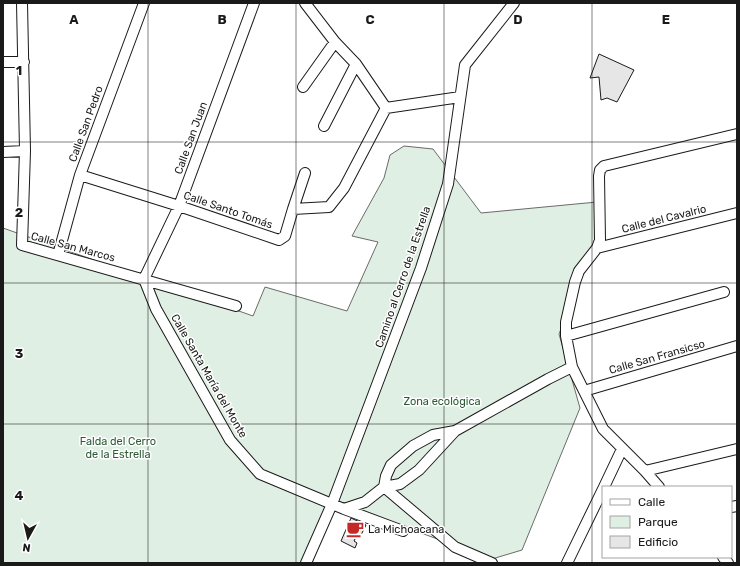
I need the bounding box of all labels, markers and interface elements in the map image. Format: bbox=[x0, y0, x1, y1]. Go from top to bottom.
text: A bbox=[69, 12, 79, 27]
text: B bbox=[217, 12, 227, 27]
text: C bbox=[365, 12, 375, 27]
text: D bbox=[513, 12, 523, 27]
text: E bbox=[662, 12, 670, 27]
text: 1 bbox=[16, 63, 22, 78]
street label: Calle San Pedro bbox=[66, 84, 106, 164]
street label: Calle San Juan bbox=[172, 100, 210, 176]
street label: Calle Santo Tomás bbox=[182, 189, 275, 231]
street label: Calle del Cavalrio bbox=[620, 202, 708, 236]
text: 2 bbox=[15, 205, 23, 220]
street label: Camino al Cerro de la Estrella bbox=[373, 205, 433, 349]
street label: Calle San Marcos bbox=[29, 229, 117, 265]
street label: Calle Santa María del Monte bbox=[168, 312, 250, 440]
street label: Calle San Fransicso bbox=[608, 337, 706, 377]
text: 3 bbox=[15, 346, 24, 361]
park label: Zona ecológica bbox=[403, 395, 481, 408]
park label: Falda del Cerro de la Estrella bbox=[80, 435, 156, 461]
legend bbox=[602, 486, 732, 558]
text: 4 bbox=[15, 488, 24, 503]
text: Calle bbox=[638, 495, 665, 509]
text: Parque bbox=[638, 515, 678, 529]
north arrow bbox=[8, 518, 48, 558]
cafe icon: La Michoacana bbox=[345, 519, 365, 539]
place label: La Michoacana bbox=[368, 523, 444, 536]
text: Edificio bbox=[638, 535, 678, 549]
text: N bbox=[22, 540, 32, 554]

